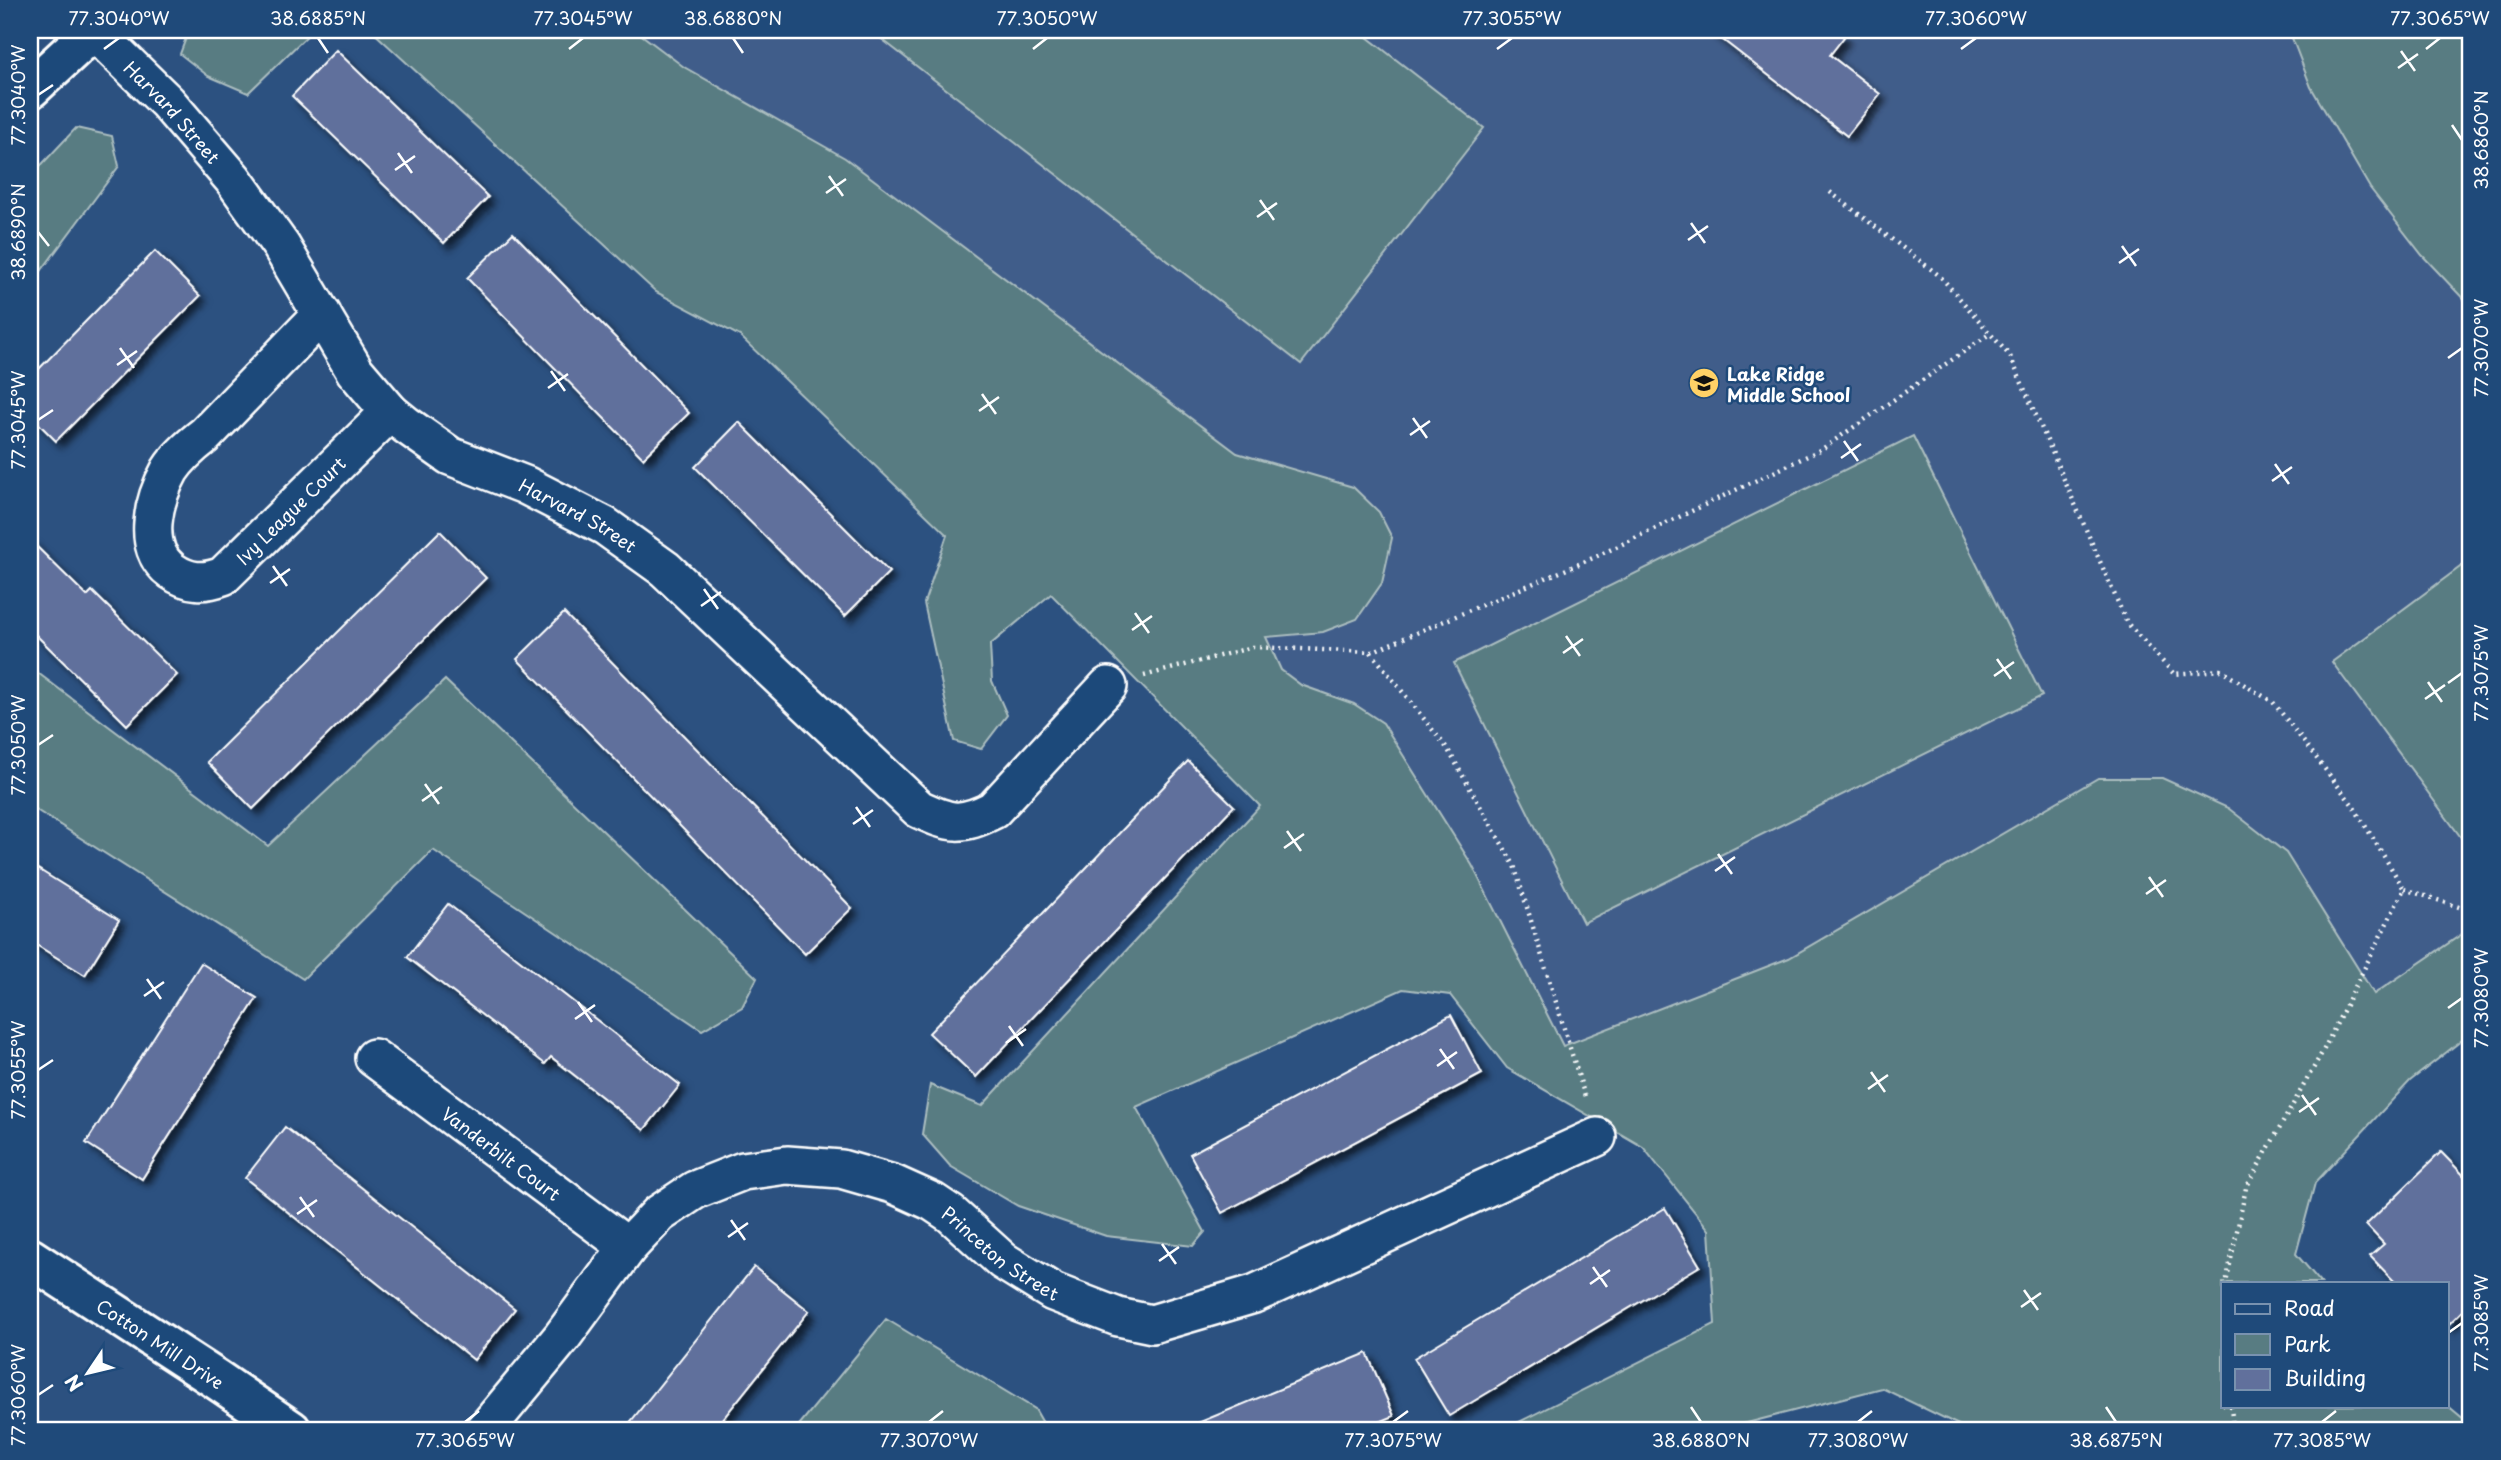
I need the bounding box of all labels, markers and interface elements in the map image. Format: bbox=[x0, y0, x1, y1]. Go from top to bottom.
text: 77.3040°W bbox=[68, 4, 170, 31]
text: 38.6885°N bbox=[270, 4, 366, 31]
text: 77.3045°W bbox=[533, 4, 633, 31]
text: 38.6880°N bbox=[684, 4, 782, 31]
text: 77.3050°W bbox=[997, 4, 1098, 31]
text: 77.3055°W bbox=[1463, 4, 1562, 31]
text: 77.3060°W bbox=[1925, 4, 2027, 31]
text: 77.3065°W bbox=[2390, 4, 2490, 31]
text: 77.3040°W bbox=[4, 44, 31, 146]
street label: Harvard Street bbox=[118, 54, 227, 169]
text: 38.6860°N bbox=[2467, 90, 2494, 190]
text: 38.6890°N bbox=[4, 183, 31, 281]
text: 77.3070°W bbox=[2467, 298, 2494, 397]
place label: Lake Ridge Middle School bbox=[1727, 360, 1850, 408]
school or university icon: Lake Ridge Middle School bbox=[1687, 366, 1721, 400]
text: 77.3045°W bbox=[4, 370, 31, 470]
street label: Ivy League Court bbox=[229, 450, 351, 570]
street label: Harvard Street bbox=[515, 471, 643, 558]
text: 77.3075°W bbox=[2467, 624, 2494, 722]
text: 77.3050°W bbox=[4, 694, 31, 795]
text: 77.3080°W bbox=[2467, 947, 2494, 1048]
text: 77.3055°W bbox=[4, 1020, 31, 1119]
street label: Vanderbilt Court bbox=[436, 1100, 567, 1206]
street label: Princeton Street bbox=[937, 1199, 1063, 1306]
text: 77.3085°W bbox=[2467, 1273, 2494, 1372]
legend bbox=[2221, 1282, 2448, 1408]
text: Road bbox=[2284, 1291, 2335, 1323]
street label: Cotton Mill Drive bbox=[92, 1292, 230, 1395]
text: Park bbox=[2284, 1327, 2331, 1359]
north arrow bbox=[52, 1338, 122, 1408]
text: 77.3060°W bbox=[4, 1344, 31, 1446]
text: Building bbox=[2284, 1361, 2366, 1393]
text: N bbox=[57, 1369, 89, 1398]
text: 77.3065°W bbox=[415, 1426, 515, 1453]
text: 77.3070°W bbox=[880, 1426, 979, 1453]
text: 77.3075°W bbox=[1344, 1426, 1442, 1453]
text: 38.6880°N bbox=[1652, 1426, 1750, 1453]
text: 77.3080°W bbox=[1808, 1426, 1909, 1453]
text: 38.6875°N bbox=[2069, 1426, 2163, 1453]
text: 77.3085°W bbox=[2273, 1426, 2372, 1453]

